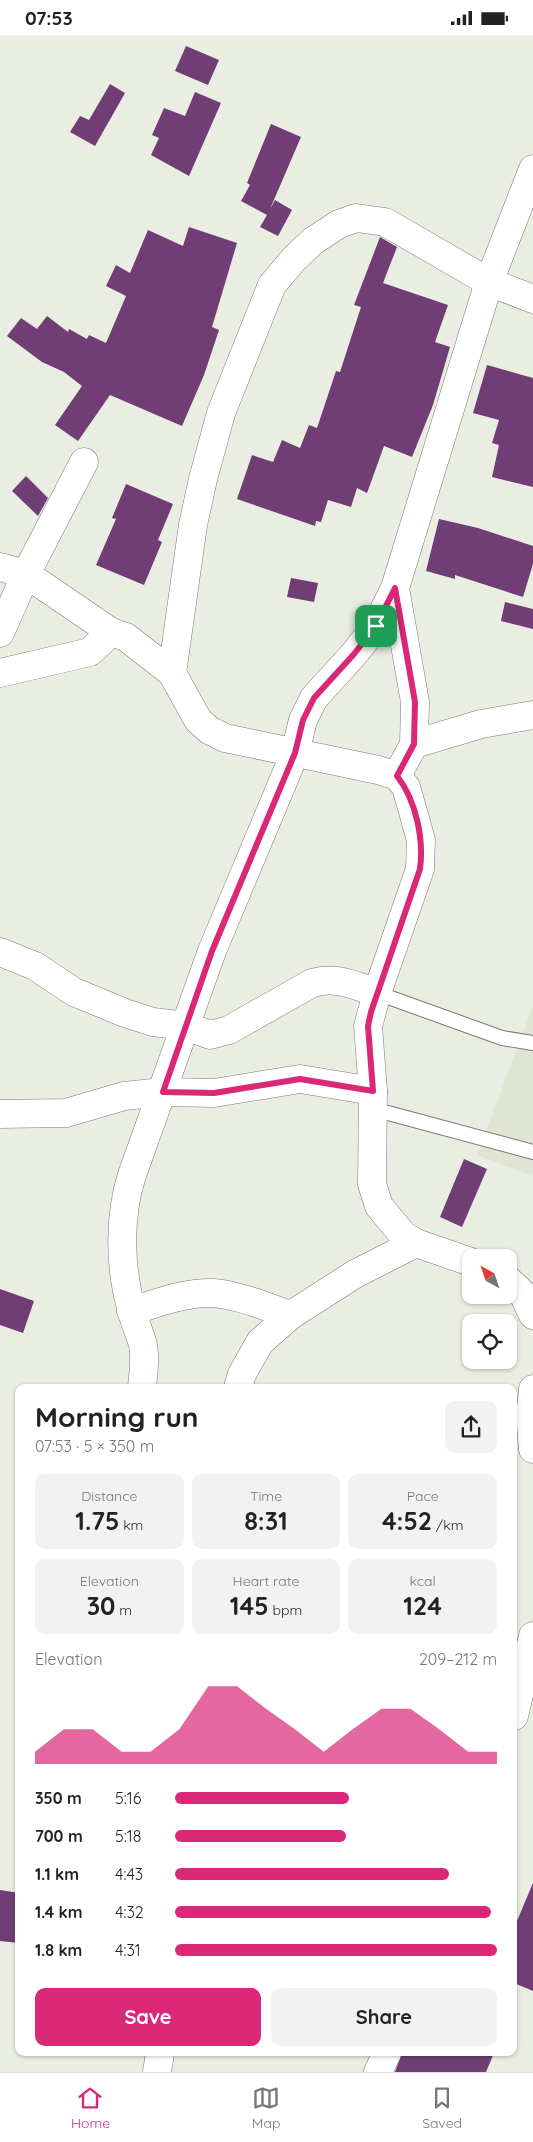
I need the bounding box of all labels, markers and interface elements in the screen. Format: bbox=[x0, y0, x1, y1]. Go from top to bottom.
text: 07:53 bbox=[25, 6, 73, 30]
pin bbox=[355, 605, 397, 647]
icon: arrive bbox=[362, 612, 390, 640]
north arrow bbox=[462, 1249, 518, 1304]
map controls bbox=[462, 1249, 517, 1369]
button: locate bbox=[462, 1314, 517, 1369]
text: Morning run bbox=[35, 1399, 199, 1434]
button: share bbox=[445, 1401, 497, 1453]
text: 07:53 · 5 × 350 m bbox=[35, 1436, 154, 1456]
text: Distance bbox=[81, 1487, 137, 1505]
text: Time bbox=[250, 1487, 282, 1505]
text: Pace bbox=[407, 1487, 439, 1505]
text: 1.75 bbox=[75, 1505, 119, 1536]
text: 8:31 bbox=[244, 1505, 288, 1536]
text: 4:52 bbox=[382, 1505, 432, 1536]
text: km bbox=[119, 1516, 143, 1534]
text: /km bbox=[432, 1516, 463, 1534]
text: Elevation bbox=[80, 1572, 139, 1590]
text: Heart rate bbox=[233, 1572, 299, 1590]
text: kcal bbox=[410, 1572, 436, 1590]
text: 30 bbox=[87, 1590, 115, 1621]
text: 145 bbox=[230, 1590, 269, 1621]
text: 124 bbox=[403, 1590, 442, 1621]
text: m bbox=[115, 1601, 132, 1619]
text: bpm bbox=[269, 1601, 302, 1619]
text: Elevation bbox=[35, 1649, 102, 1669]
text: 209–212 m bbox=[419, 1649, 497, 1669]
text: 350 m bbox=[35, 1788, 82, 1808]
text: 5:16 bbox=[115, 1788, 141, 1808]
text: 700 m bbox=[35, 1826, 83, 1846]
text: 5:18 bbox=[115, 1826, 141, 1846]
text: 1.1 km bbox=[35, 1864, 79, 1884]
text: 4:43 bbox=[115, 1864, 143, 1884]
text: 1.4 km bbox=[35, 1902, 82, 1922]
text: 4:32 bbox=[115, 1902, 144, 1922]
text: 1.8 km bbox=[35, 1940, 82, 1960]
text: 4:31 bbox=[115, 1940, 141, 1960]
button: Save bbox=[35, 1988, 261, 2046]
button: Share bbox=[271, 1988, 497, 2046]
tab: Home bbox=[71, 2084, 110, 2132]
tab: Map bbox=[252, 2084, 280, 2132]
tab: Saved bbox=[422, 2084, 462, 2132]

